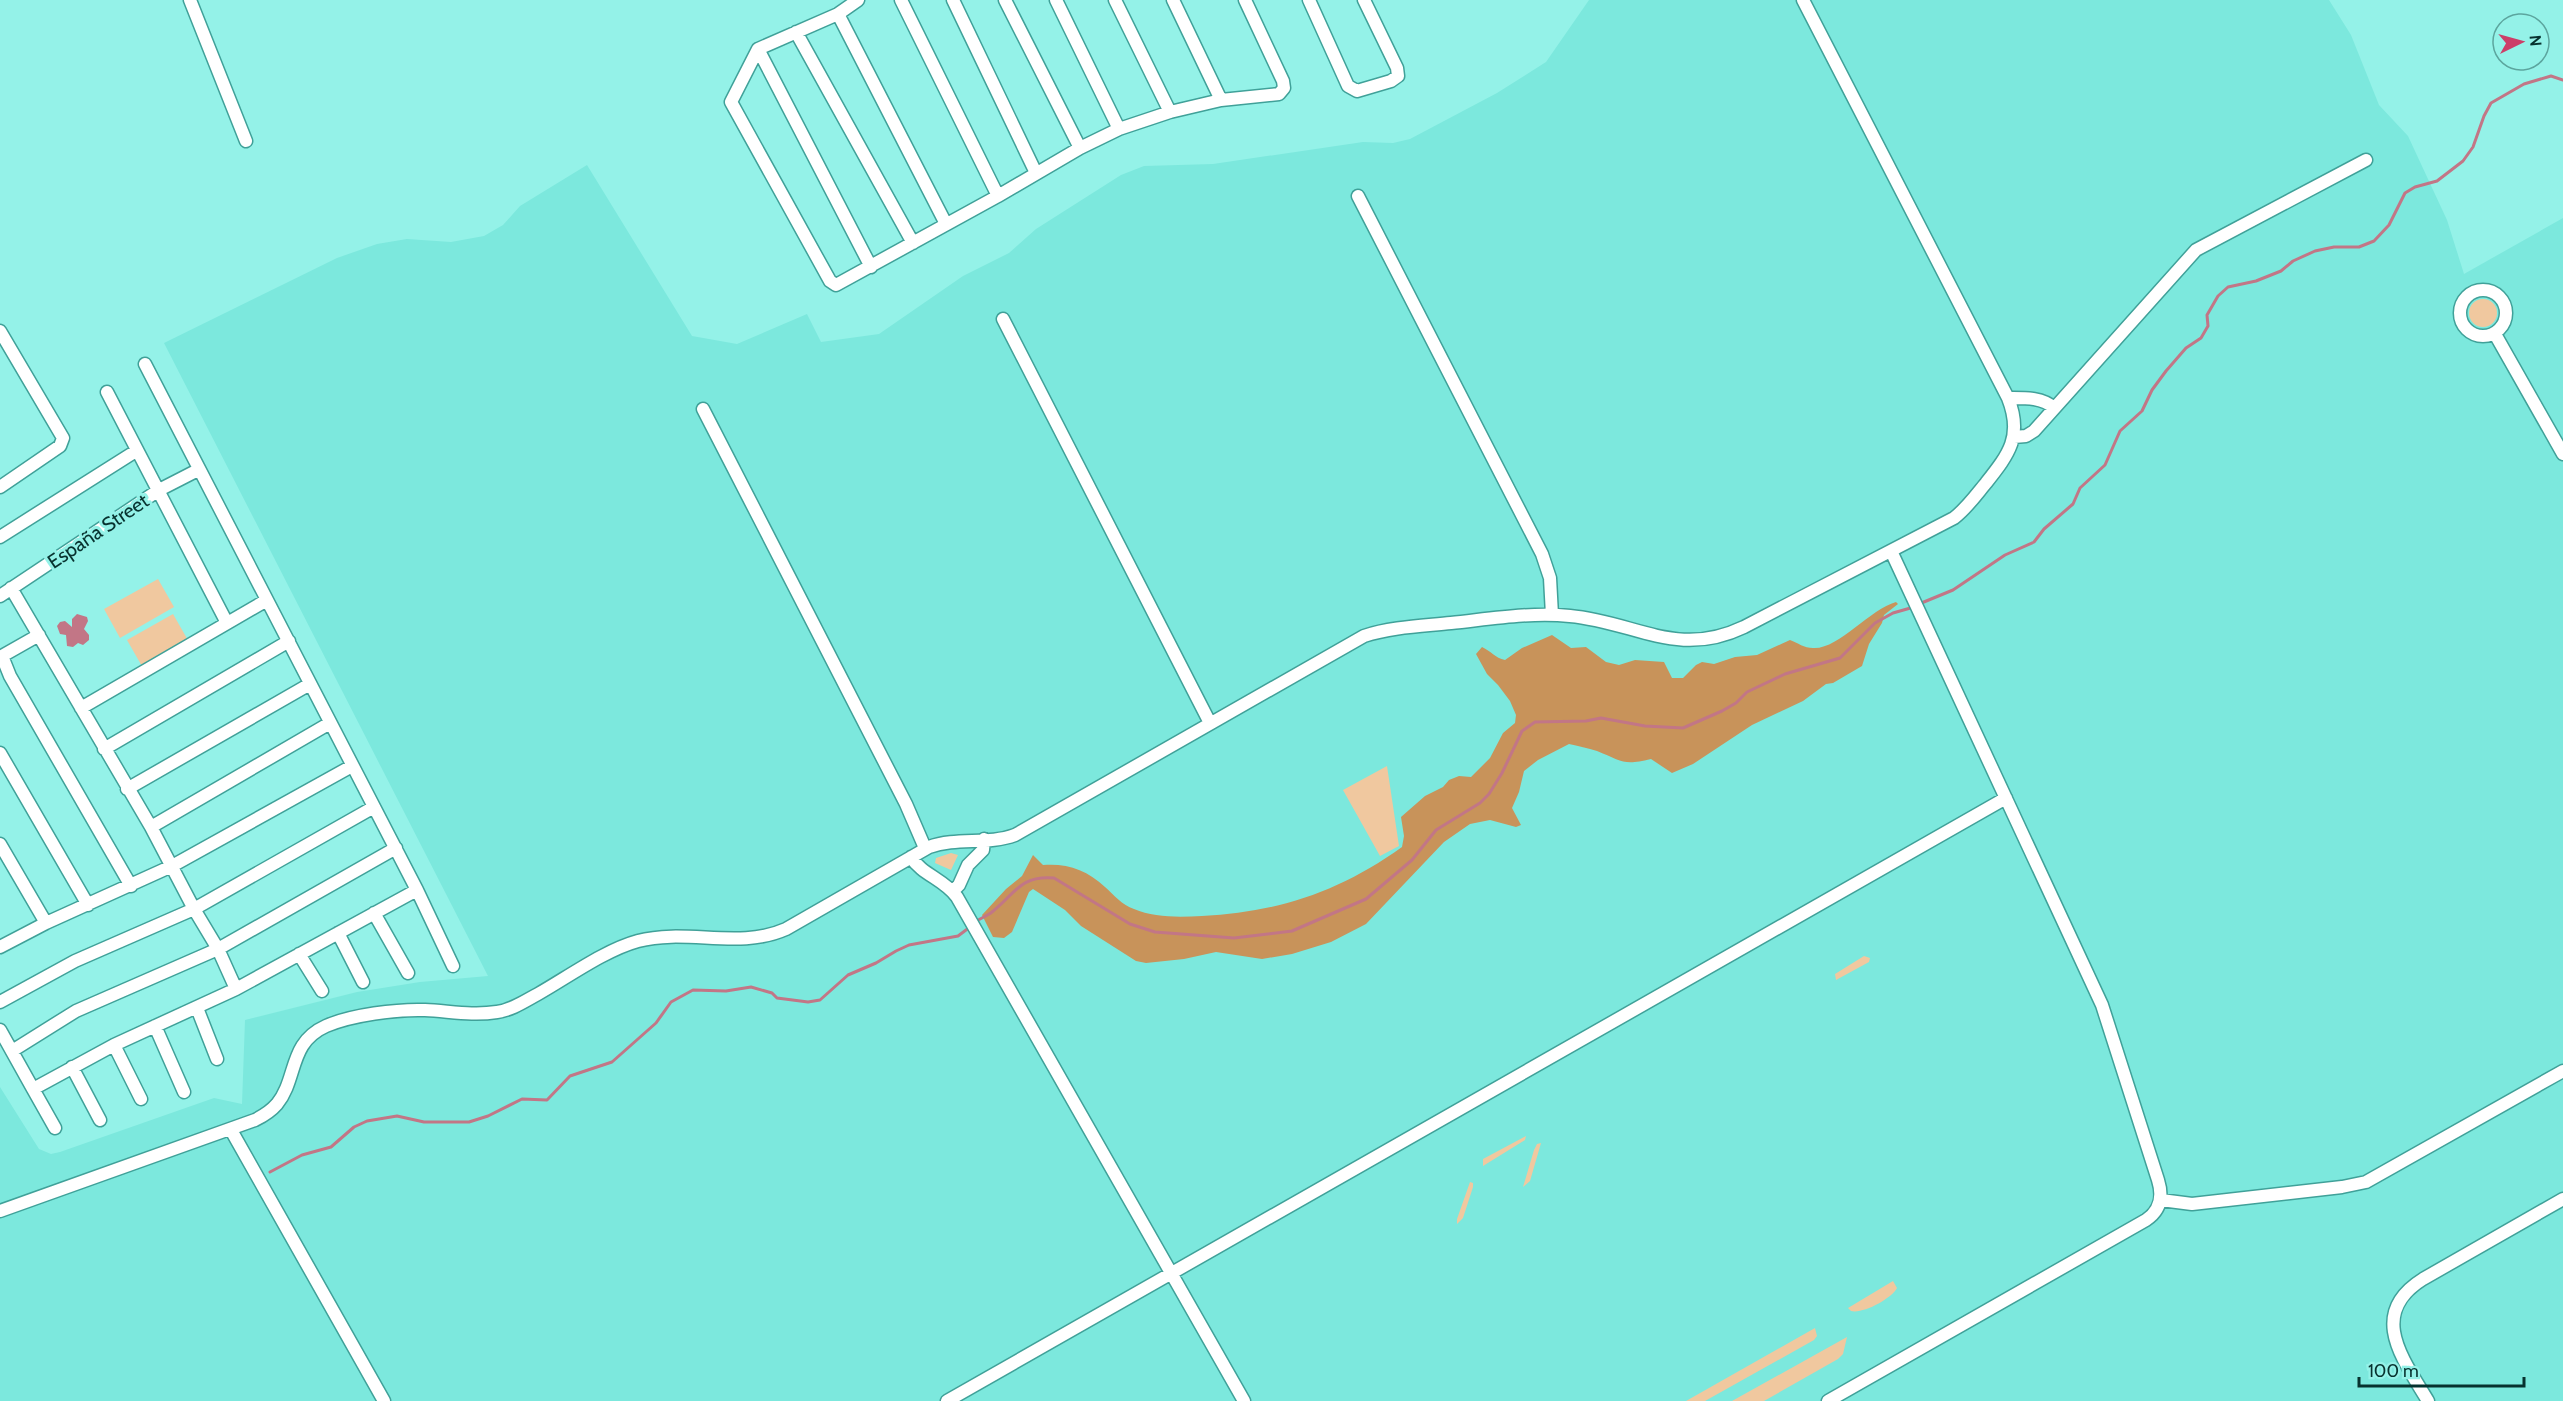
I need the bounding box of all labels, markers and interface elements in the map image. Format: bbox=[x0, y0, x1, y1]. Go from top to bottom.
north arrow bbox=[2491, 12, 2551, 72]
text: N bbox=[2525, 34, 2545, 47]
street label: España Street bbox=[43, 488, 153, 574]
scale bar bbox=[2359, 1350, 2524, 1388]
text: 100 m bbox=[2368, 1360, 2419, 1382]

